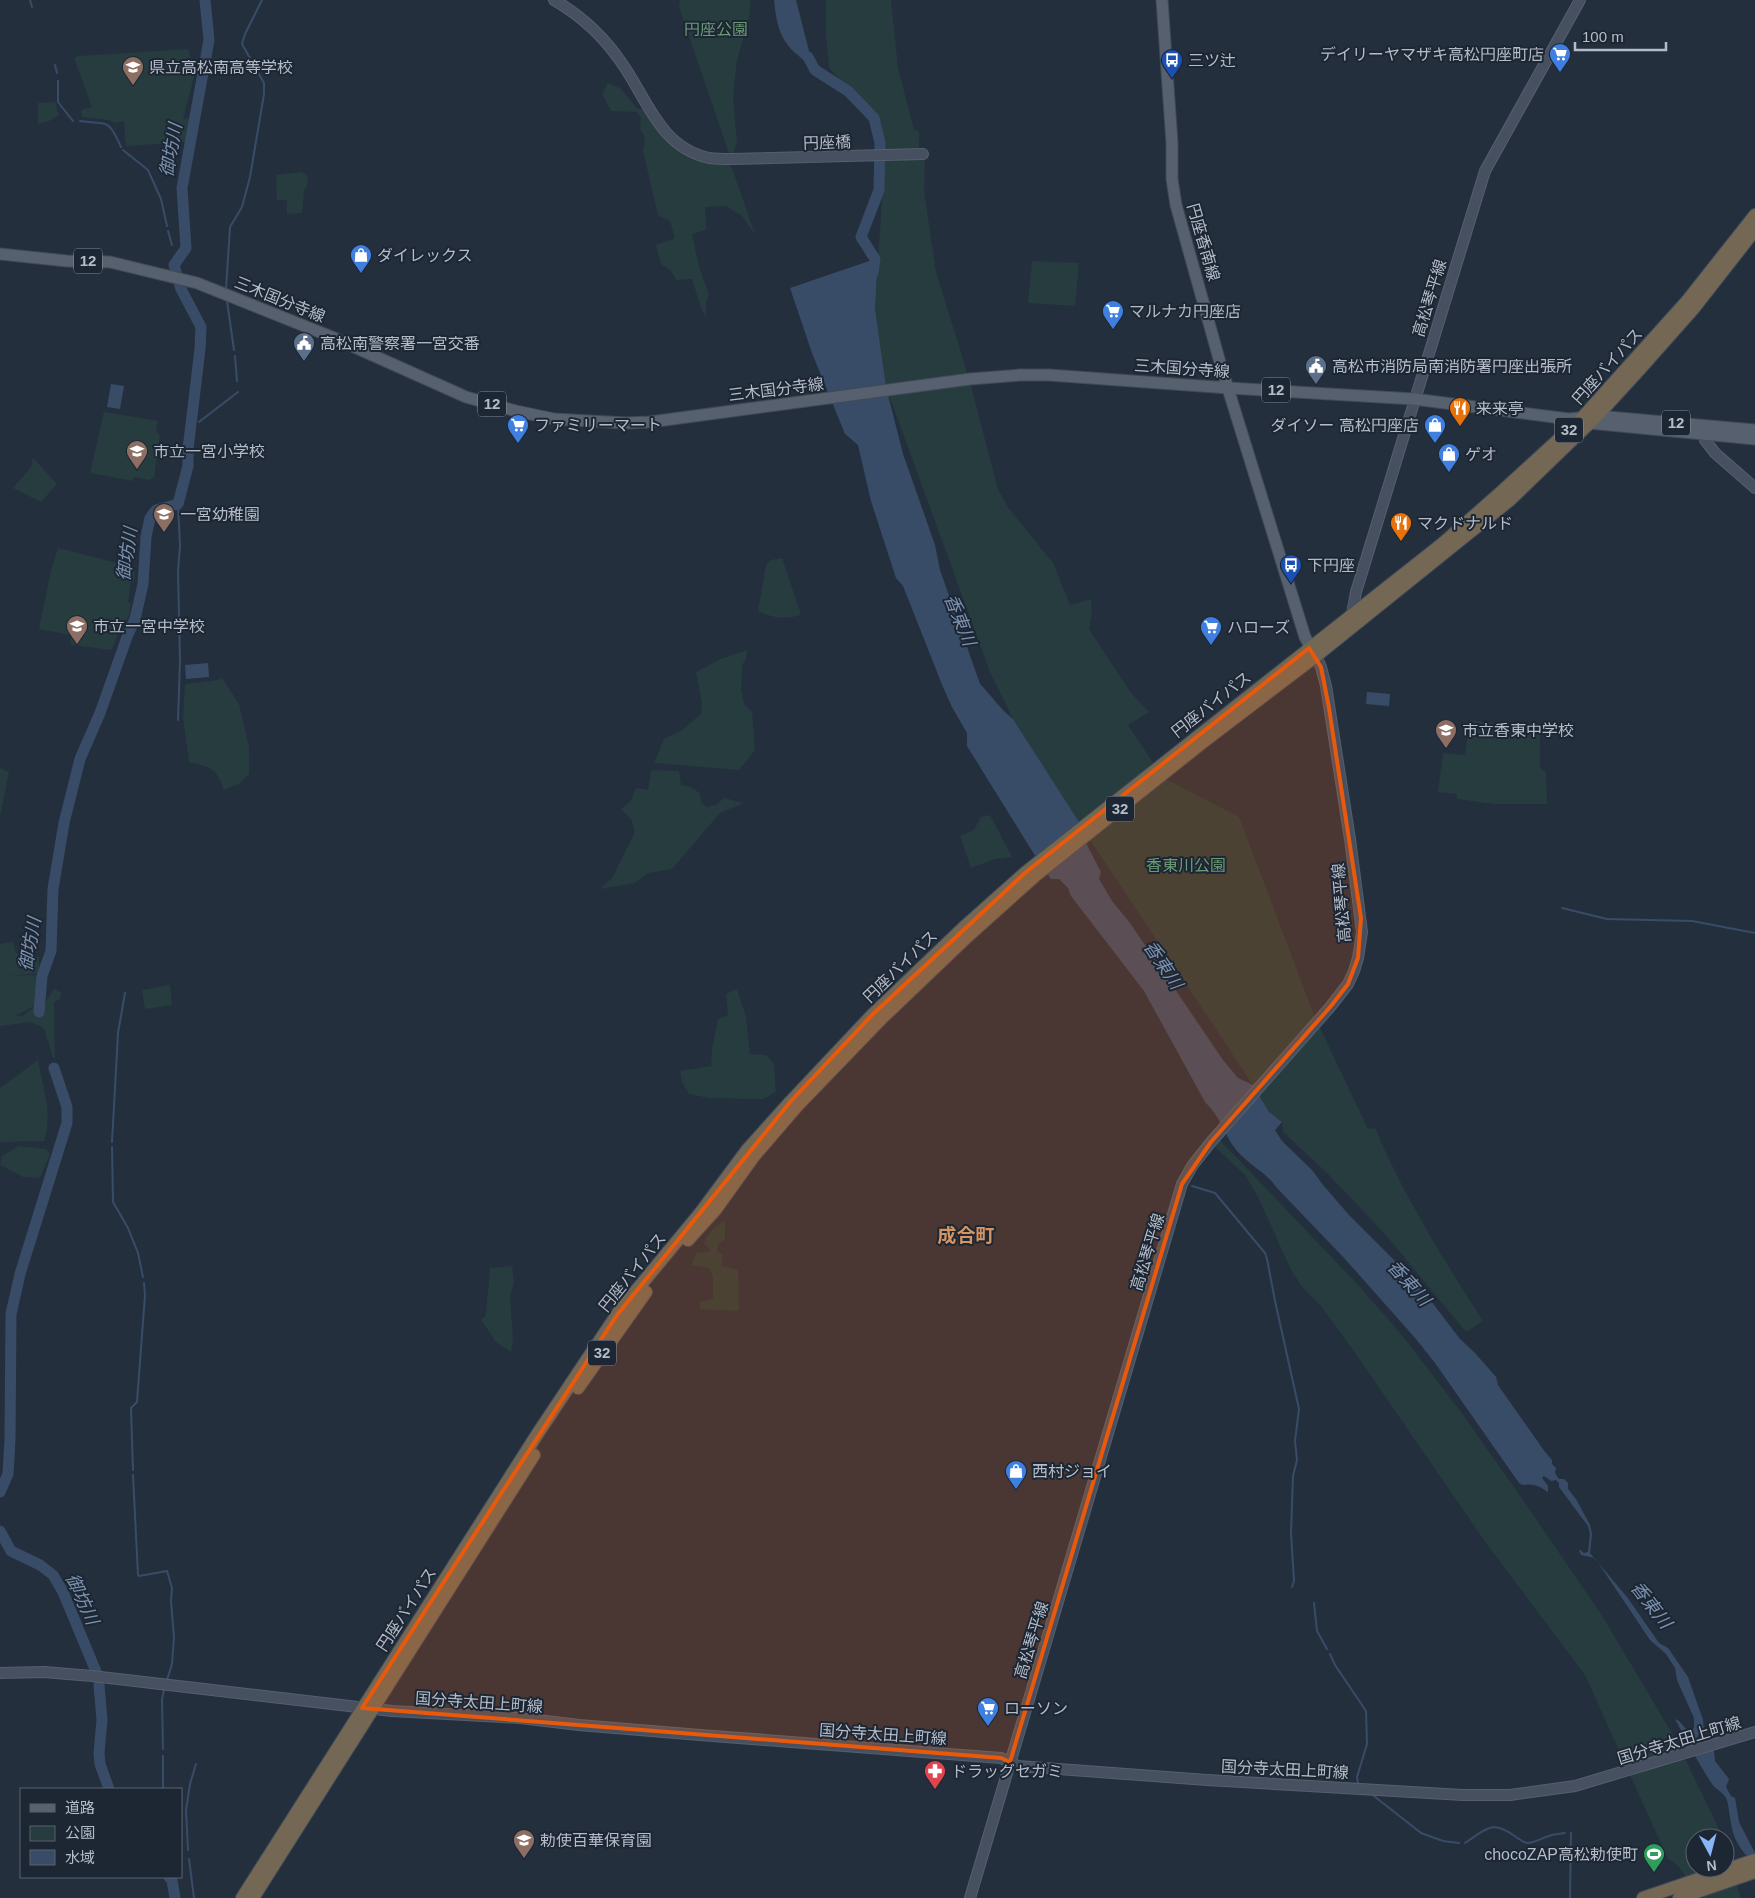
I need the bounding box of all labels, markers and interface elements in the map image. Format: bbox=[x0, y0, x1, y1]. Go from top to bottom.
scale bar bbox=[1575, 20, 1666, 52]
park label: 円座公園 bbox=[684, 21, 748, 38]
text: 100 m bbox=[1582, 28, 1624, 45]
supermarket icon: デイリーヤマザキ高松円座町店 bbox=[1548, 42, 1572, 73]
place label: デイリーヤマザキ高松円座町店 bbox=[1320, 46, 1544, 63]
bus stop icon: 三ツ辻 bbox=[1160, 48, 1184, 79]
place label: 三ツ辻 bbox=[1188, 52, 1236, 69]
school or university icon: 県立高松南高等学校 bbox=[121, 55, 145, 86]
place label: 県立高松南高等学校 bbox=[149, 59, 293, 76]
water label: 御坊川 bbox=[156, 120, 186, 178]
street label: 円座橋 bbox=[803, 133, 851, 152]
street label: 円座香南線 bbox=[1184, 201, 1223, 283]
shop icon: ダイレックス bbox=[349, 243, 373, 274]
place label: ダイレックス bbox=[377, 247, 473, 264]
road number: 12 bbox=[74, 248, 102, 274]
street label: 高松琴平線 bbox=[1410, 257, 1449, 339]
street label: 三木国分寺線 bbox=[232, 274, 328, 325]
supermarket icon: マルナカ円座店 bbox=[1101, 299, 1125, 330]
place label: マルナカ円座店 bbox=[1129, 303, 1241, 320]
street label: 円座バイパス bbox=[1569, 325, 1646, 408]
public building icon: 高松南警察署一宮交番 bbox=[292, 331, 316, 362]
place label: 高松南警察署一宮交番 bbox=[320, 335, 480, 352]
public building icon: 高松市消防局南消防署円座出張所 bbox=[1304, 354, 1328, 385]
street label: 三木国分寺線 bbox=[1133, 357, 1230, 380]
place label: 高松市消防局南消防署円座出張所 bbox=[1332, 358, 1572, 375]
street label: 三木国分寺線 bbox=[727, 375, 825, 404]
road number: 12 bbox=[1262, 378, 1290, 402]
road number: 12 bbox=[478, 392, 506, 416]
restaurant icon: 来来亭 bbox=[1448, 396, 1472, 427]
place label: 来来亭 bbox=[1476, 400, 1524, 417]
road number: 12 bbox=[1662, 410, 1690, 436]
supermarket icon: ファミリーマート bbox=[506, 413, 530, 444]
shop icon: ダイソー 高松円座店 bbox=[1423, 413, 1447, 444]
place label: ファミリーマート bbox=[534, 417, 662, 434]
place label: ダイソー 高松円座店 bbox=[1271, 417, 1419, 434]
road number: 32 bbox=[1555, 418, 1583, 442]
school or university icon: 市立一宮小学校 bbox=[125, 439, 149, 470]
shop icon: ゲオ bbox=[1437, 442, 1461, 473]
place label: 市立一宮小学校 bbox=[153, 443, 265, 460]
place label: ゲオ bbox=[1465, 446, 1497, 463]
school or university icon: 一宮幼稚園 bbox=[152, 502, 176, 533]
place label: 一宮幼稚園 bbox=[180, 506, 260, 523]
restaurant icon: マクドナルド bbox=[1389, 511, 1413, 542]
place label: マクドナルド bbox=[1417, 515, 1513, 532]
water label: 御坊川 bbox=[113, 524, 141, 582]
bus stop icon: 下円座 bbox=[1279, 553, 1303, 584]
place label: 下円座 bbox=[1307, 557, 1355, 574]
water label: 香東川 bbox=[941, 591, 980, 651]
school or university icon: 市立一宮中学校 bbox=[65, 614, 89, 645]
supermarket icon: ハローズ bbox=[1199, 615, 1223, 646]
place label: 市立一宮中学校 bbox=[93, 618, 205, 635]
place label: ハローズ bbox=[1227, 619, 1290, 636]
street label: 円座バイパス bbox=[1168, 668, 1254, 741]
school or university icon: 市立香東中学校 bbox=[1434, 718, 1458, 749]
place label: 市立香東中学校 bbox=[1462, 722, 1574, 739]
road number: 32 bbox=[1106, 796, 1134, 822]
park label: 香東川公園 bbox=[1146, 857, 1226, 874]
street label: 高松琴平線 bbox=[1330, 862, 1353, 944]
water label: 御坊川 bbox=[15, 914, 45, 972]
street label: 円座バイパス bbox=[860, 927, 941, 1006]
water label: 香東川 bbox=[1140, 937, 1188, 995]
street label: 高松琴平線 bbox=[1128, 1211, 1167, 1293]
district label: 成合町 bbox=[937, 1225, 995, 1246]
street label: 円座バイパス bbox=[596, 1230, 669, 1315]
water label: 香東川 bbox=[1384, 1256, 1436, 1311]
road number: 32 bbox=[588, 1340, 616, 1366]
shop icon: 西村ジョイ bbox=[1004, 1459, 1028, 1490]
place label: 西村ジョイ bbox=[1032, 1463, 1112, 1480]
street label: 円座バイパス bbox=[373, 1565, 440, 1654]
water label: 御坊川 bbox=[62, 1570, 103, 1630]
water label: 香東川 bbox=[1626, 1578, 1677, 1634]
street label: 高松琴平線 bbox=[1012, 1599, 1051, 1681]
street label: 国分寺太田上町線 bbox=[415, 1690, 543, 1715]
supermarket icon: ローソン bbox=[976, 1696, 1000, 1727]
place label: ローソン bbox=[1004, 1700, 1068, 1717]
street label: 国分寺太田上町線 bbox=[1615, 1714, 1743, 1767]
street label: 国分寺太田上町線 bbox=[819, 1722, 947, 1747]
street label: 国分寺太田上町線 bbox=[1221, 1758, 1349, 1781]
pharmacy icon: ドラッグセガミ bbox=[923, 1759, 947, 1790]
place label: ドラッグセガミ bbox=[951, 1763, 1063, 1780]
legend bbox=[20, 1788, 182, 1878]
text: 道路 bbox=[65, 1799, 95, 1816]
text: 公園 bbox=[65, 1824, 95, 1841]
school or university icon: 勅使百華保育園 bbox=[512, 1828, 536, 1859]
north arrow bbox=[1685, 1828, 1735, 1878]
place label: 勅使百華保育園 bbox=[540, 1832, 652, 1849]
sports icon: chocoZAP高松勅使町 bbox=[1642, 1842, 1666, 1873]
place label: chocoZAP高松勅使町 bbox=[1484, 1846, 1638, 1863]
text: 水域 bbox=[65, 1849, 95, 1866]
text: N bbox=[1706, 1857, 1718, 1874]

